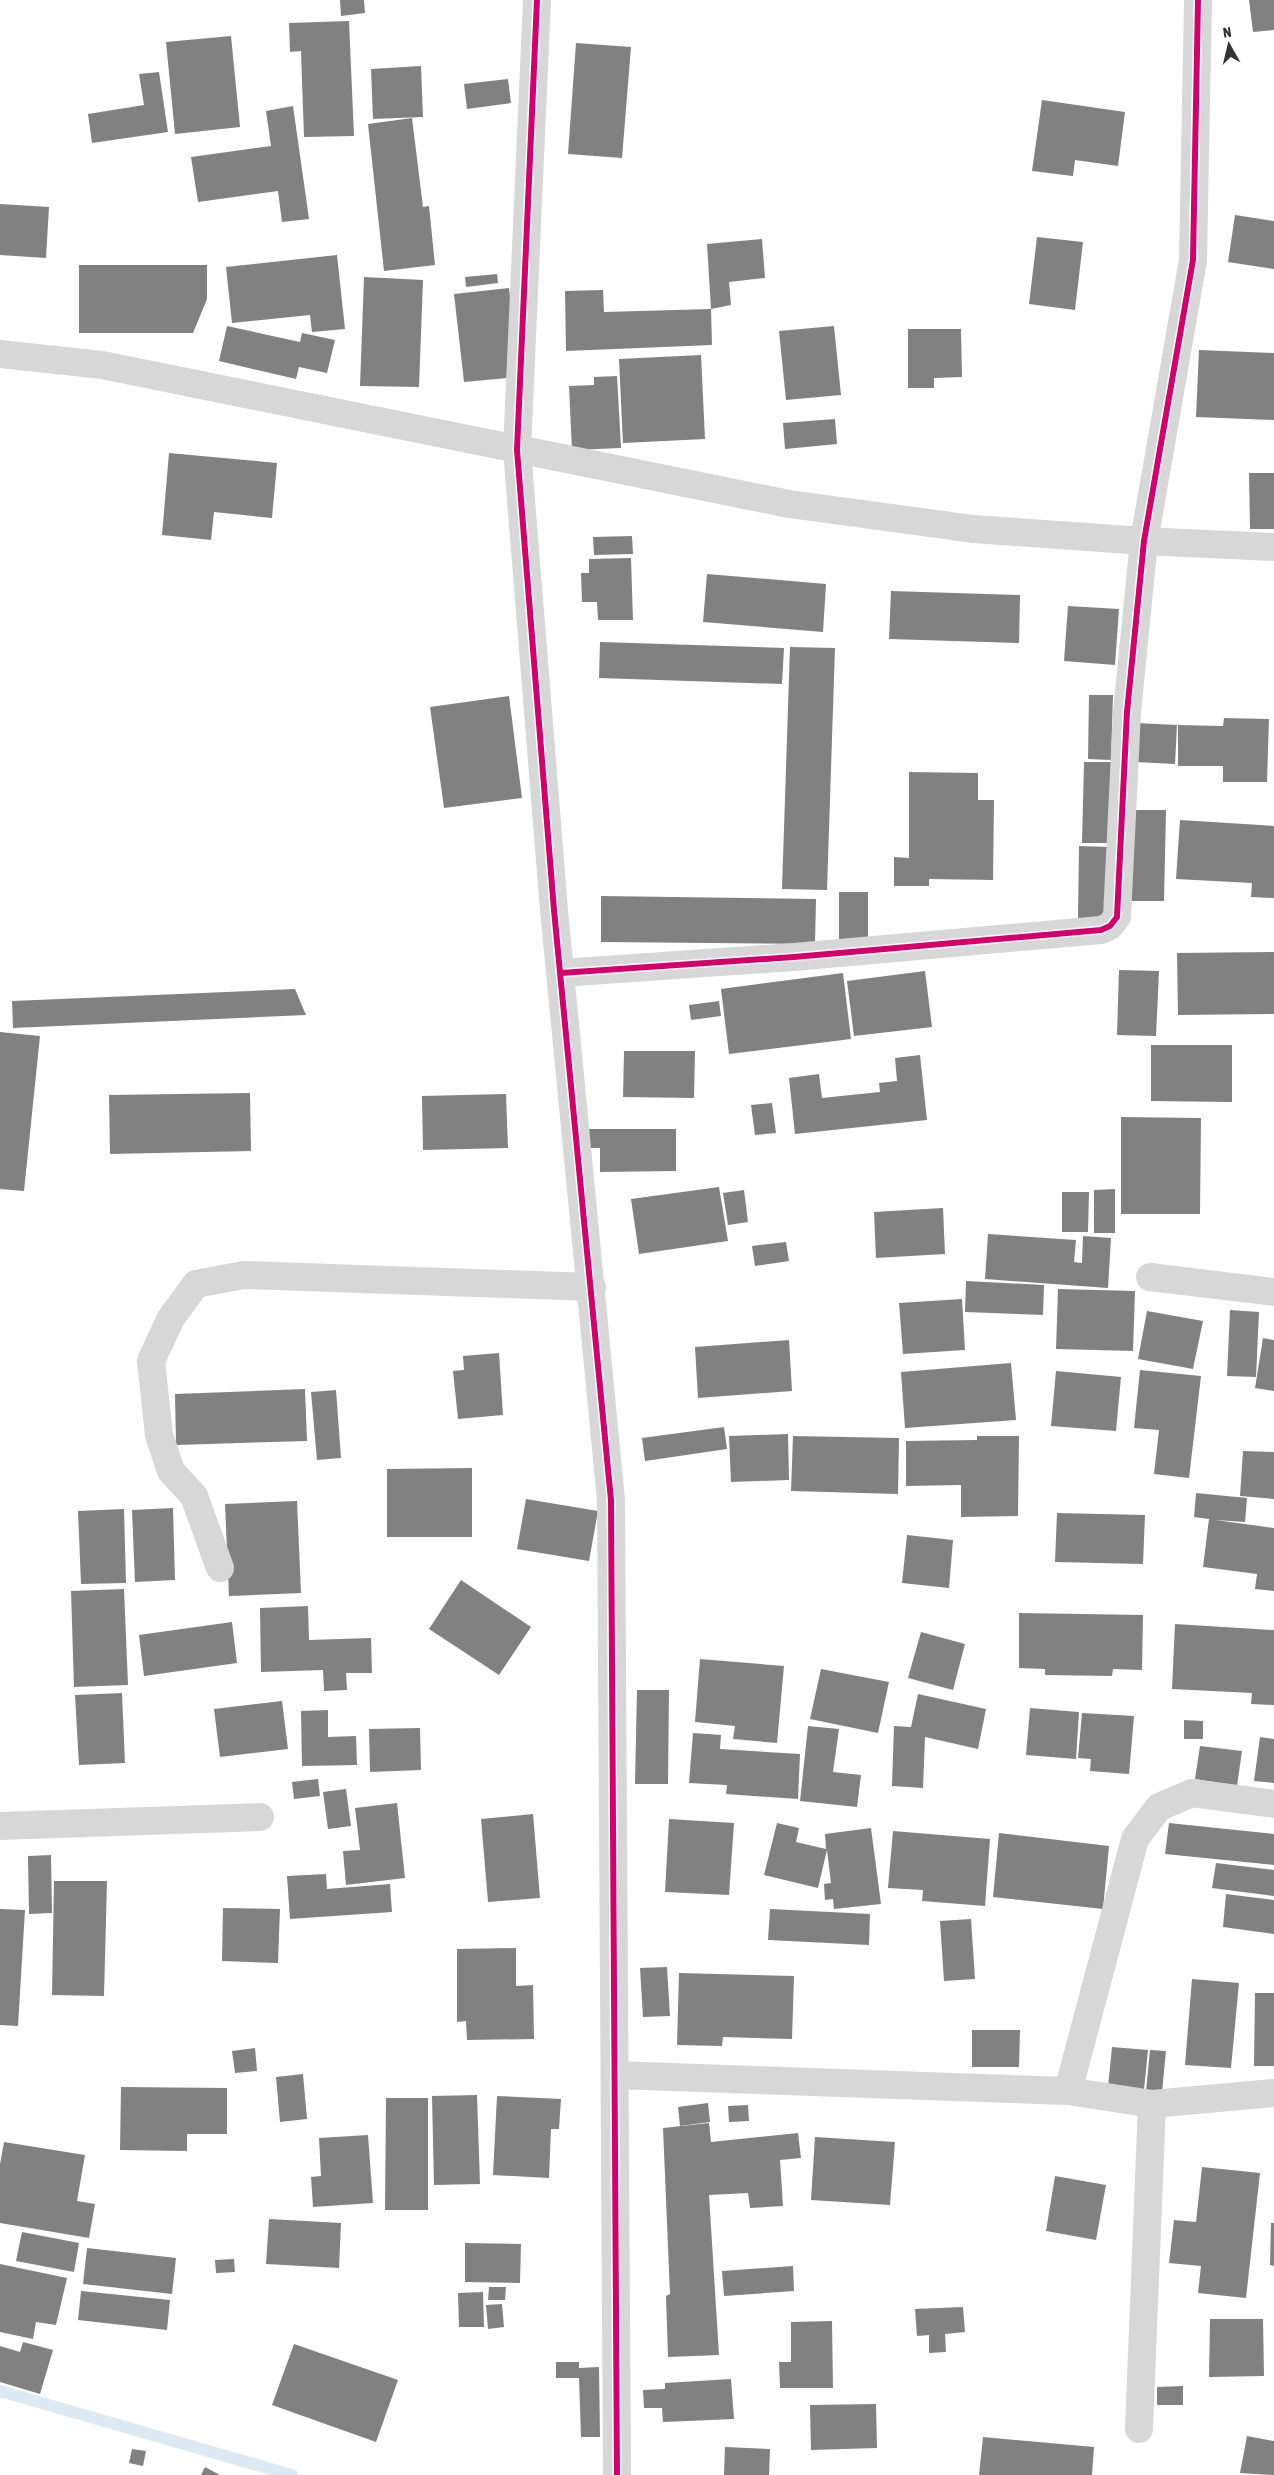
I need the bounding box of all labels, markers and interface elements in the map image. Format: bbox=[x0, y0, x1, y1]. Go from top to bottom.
north arrow bbox=[1204, 20, 1254, 70]
text: N bbox=[1222, 24, 1232, 41]

